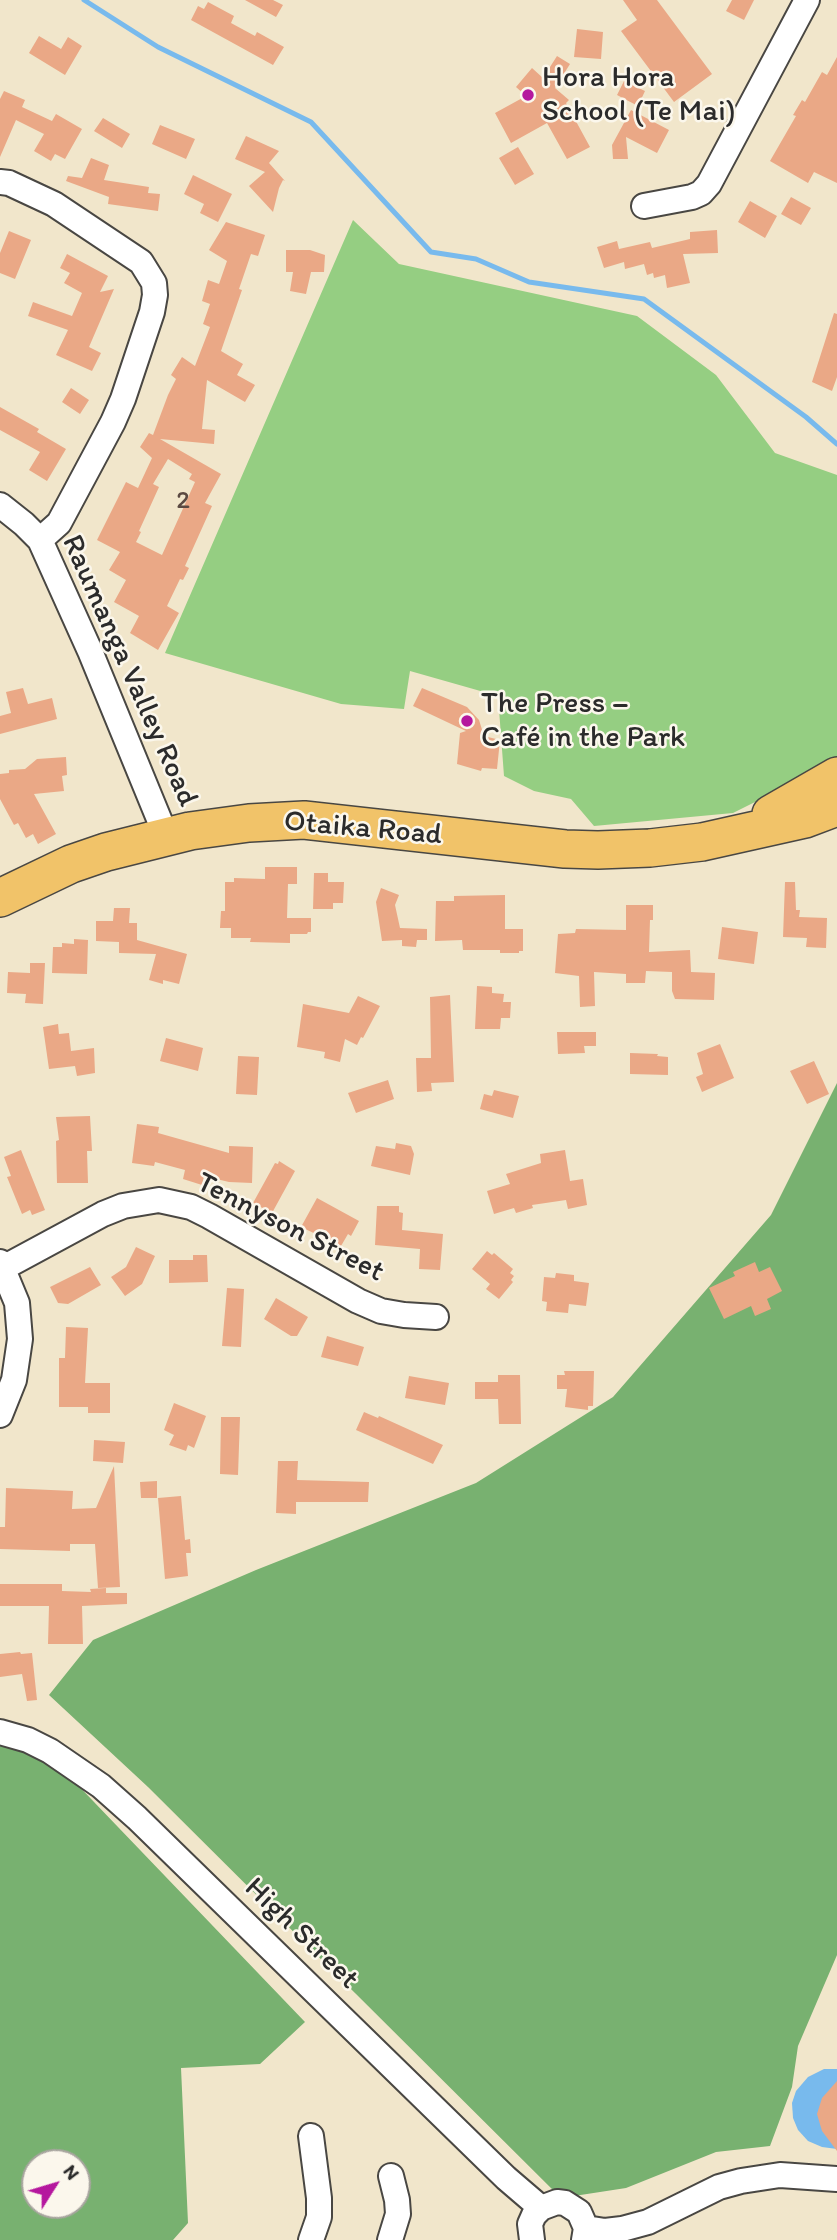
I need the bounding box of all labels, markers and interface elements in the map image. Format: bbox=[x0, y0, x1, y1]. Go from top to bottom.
place label: Hora Hora School (Te Mai) bbox=[542, 60, 735, 130]
marker: Hora Hora School (Te Mai) bbox=[520, 87, 536, 103]
house number: 2 bbox=[176, 485, 190, 517]
street label: Raumanga Valley Road bbox=[53, 530, 205, 812]
place label: The Press – Café in the Park bbox=[481, 686, 685, 756]
marker: The Press – Café in the Park bbox=[459, 713, 475, 729]
street label: Otaika Road bbox=[282, 804, 444, 854]
street label: Tennyson Street bbox=[190, 1165, 390, 1291]
street label: High Street bbox=[236, 1871, 366, 1997]
north arrow bbox=[21, 2149, 91, 2219]
text: N bbox=[59, 2160, 85, 2184]

